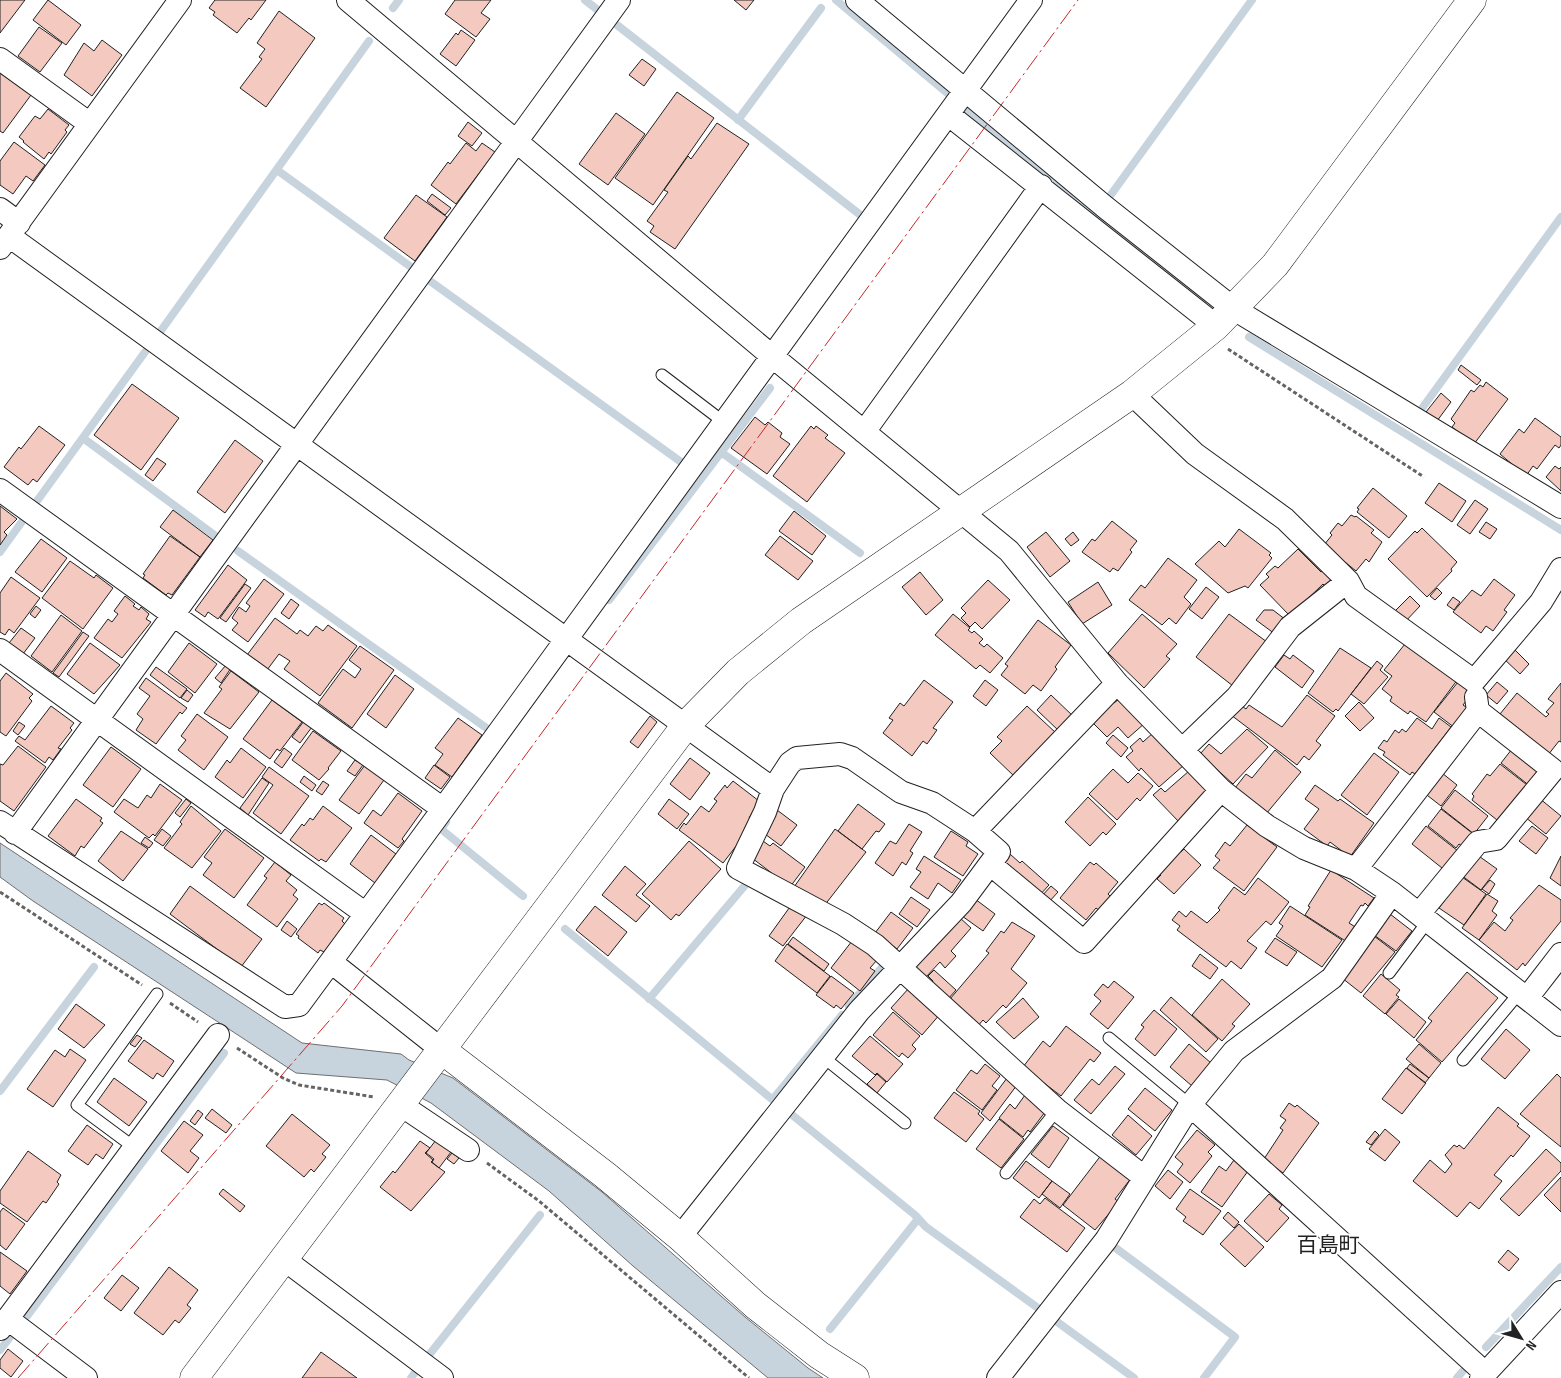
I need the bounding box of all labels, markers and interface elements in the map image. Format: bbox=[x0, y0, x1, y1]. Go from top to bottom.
district label: 百島町 bbox=[1297, 1233, 1360, 1258]
north arrow bbox=[1496, 1313, 1546, 1363]
text: N bbox=[1522, 1337, 1540, 1354]

